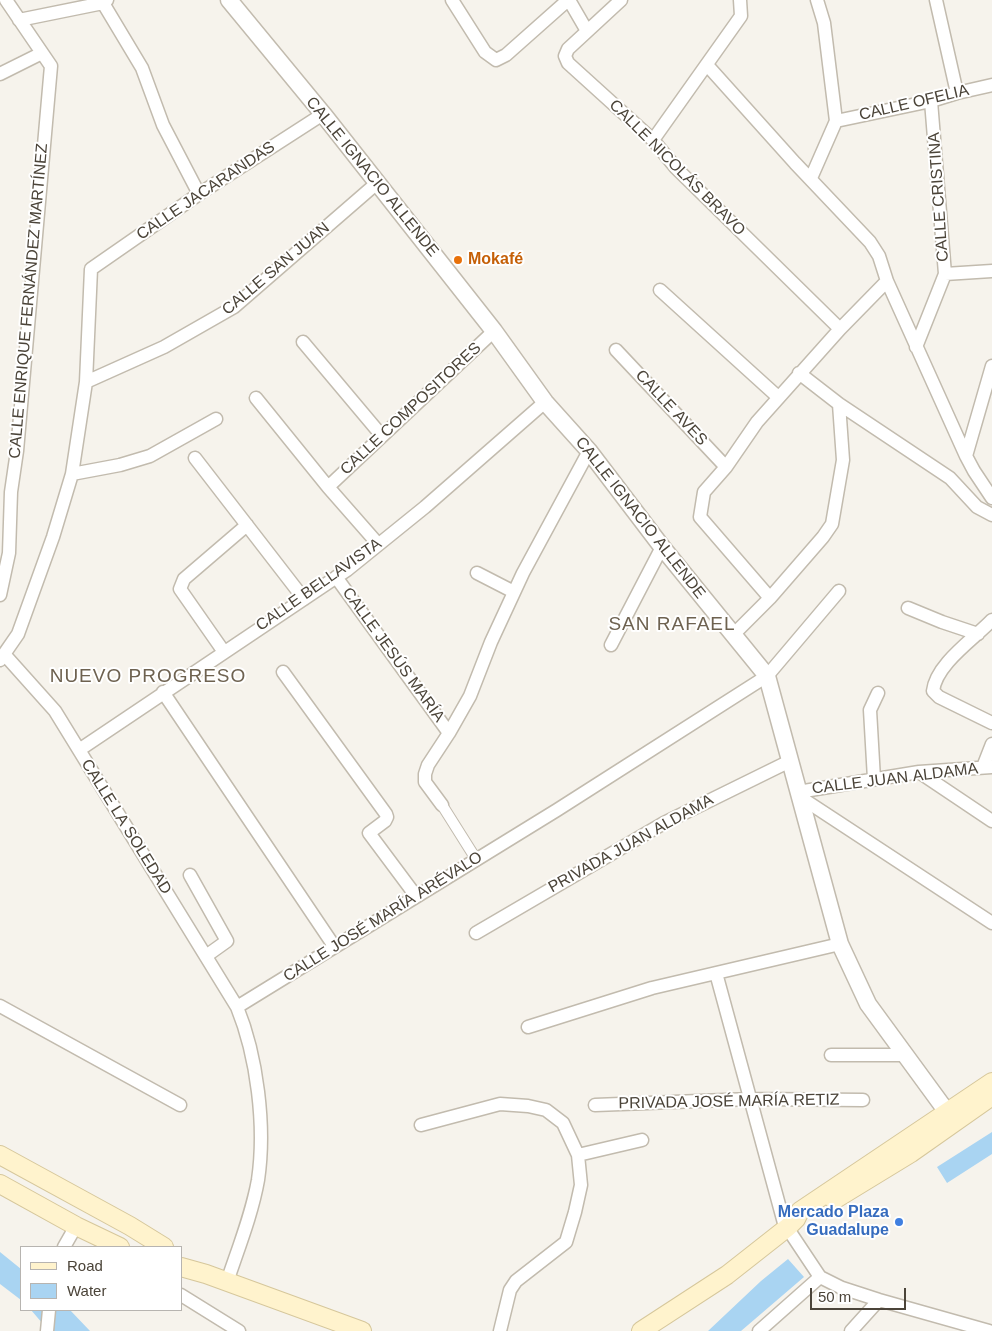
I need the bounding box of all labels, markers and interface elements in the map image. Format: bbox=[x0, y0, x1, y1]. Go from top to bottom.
street label: CALLE OFELIA bbox=[857, 81, 971, 125]
street label: CALLE IGNACIO ALLENDE bbox=[302, 93, 442, 261]
street label: CALLE NICOLÁS BRAVO bbox=[605, 96, 749, 240]
street label: CALLE CRISTINA bbox=[925, 132, 953, 262]
street label: CALLE JACARANDAS bbox=[133, 138, 279, 244]
street label: CALLE ENRIQUE FERNÁNDEZ MARTÍNEZ bbox=[6, 143, 52, 459]
street label: CALLE SAN JUAN bbox=[218, 218, 334, 320]
place label: Mokafé bbox=[468, 250, 523, 270]
marker: Mokafé bbox=[452, 254, 464, 266]
street label: CALLE COMPOSITORES bbox=[337, 339, 485, 479]
street label: CALLE AVES bbox=[631, 366, 711, 450]
street label: CALLE IGNACIO ALLENDE bbox=[571, 433, 709, 603]
street label: CALLE BELLAVISTA bbox=[253, 534, 385, 636]
street label: CALLE JESÚS MARÍA bbox=[338, 584, 448, 726]
district label: SAN RAFAEL bbox=[607, 614, 737, 636]
district label: NUEVO PROGRESO bbox=[48, 666, 248, 688]
street label: CALLE LA SOLEDAD bbox=[77, 756, 175, 898]
street label: CALLE JUAN ALDAMA bbox=[811, 759, 979, 799]
street label: PRIVADA JUAN ALDAMA bbox=[545, 791, 717, 897]
street label: CALLE JOSÉ MARÍA ARÉVALO bbox=[280, 848, 486, 986]
street label: PRIVADA JOSÉ MARÍA RETIZ bbox=[618, 1090, 840, 1114]
place label: Mercado Plaza Guadalupe bbox=[778, 1203, 889, 1241]
marker: Mercado Plaza Guadalupe bbox=[893, 1216, 905, 1228]
legend bbox=[20, 1246, 182, 1311]
text: Road bbox=[67, 1257, 103, 1274]
scale bar bbox=[812, 1278, 908, 1310]
text: Water bbox=[67, 1282, 106, 1299]
text: 50 m bbox=[818, 1288, 851, 1305]

